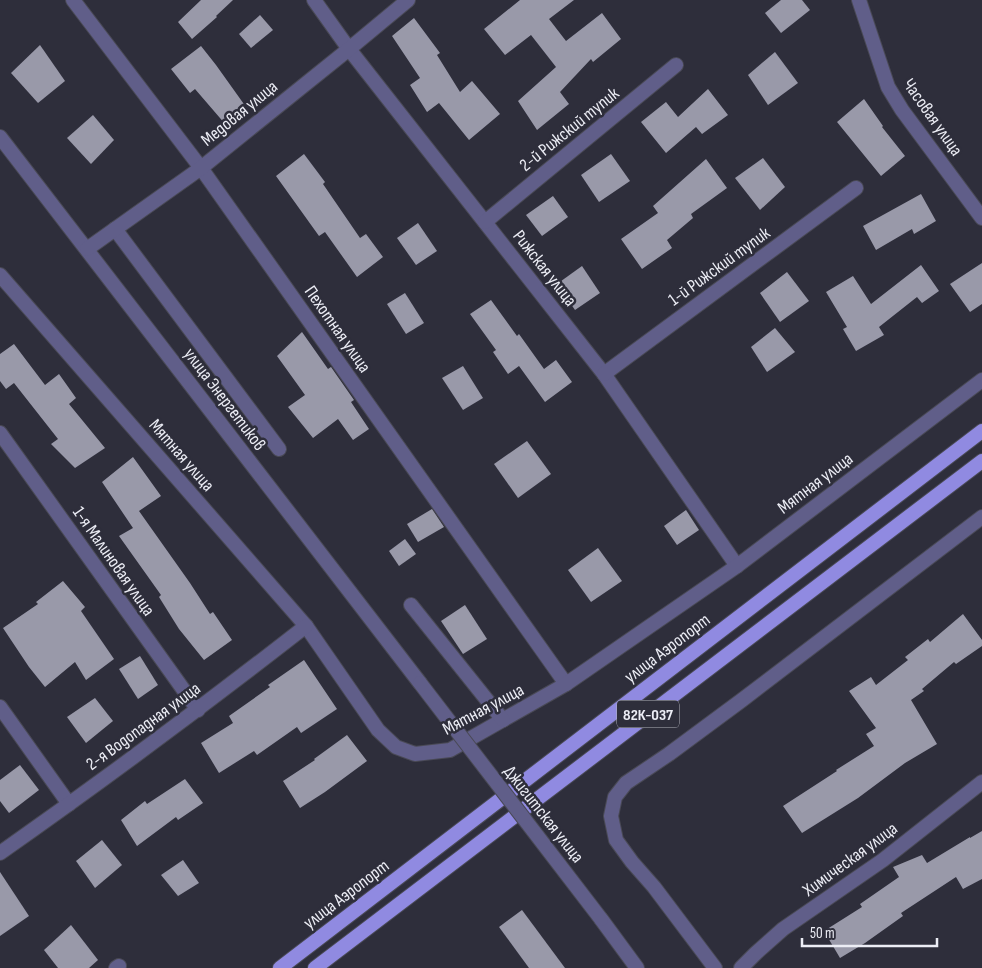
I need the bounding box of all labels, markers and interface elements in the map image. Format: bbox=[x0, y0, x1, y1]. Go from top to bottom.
street label: Часовая улица bbox=[898, 75, 967, 160]
street label: Медовая улица bbox=[197, 76, 282, 151]
street label: 2-й Рижский тупик bbox=[515, 83, 623, 176]
street label: 1-й Рижский тупик bbox=[664, 222, 774, 310]
street label: Рижская улица bbox=[508, 226, 581, 311]
street label: Пехотная улица bbox=[300, 282, 375, 377]
street label: улица Энергетиков bbox=[179, 344, 270, 455]
street label: Мятная улица bbox=[145, 415, 219, 496]
street label: Мятная улица bbox=[774, 448, 857, 519]
street label: 1-я Малиновая улица bbox=[68, 503, 159, 620]
street label: улица Аэропорт bbox=[620, 609, 714, 687]
street label: 2-я Водопадная улица bbox=[82, 678, 205, 775]
street label: Мятная улица bbox=[439, 679, 527, 740]
road number: 82К-037 bbox=[617, 701, 679, 728]
street label: Джигитская улица bbox=[499, 761, 588, 867]
street label: Химическая улица bbox=[798, 818, 902, 901]
street label: улица Аэропорт bbox=[299, 855, 393, 933]
scale bar bbox=[802, 916, 937, 948]
text: 50 m bbox=[810, 924, 835, 943]

